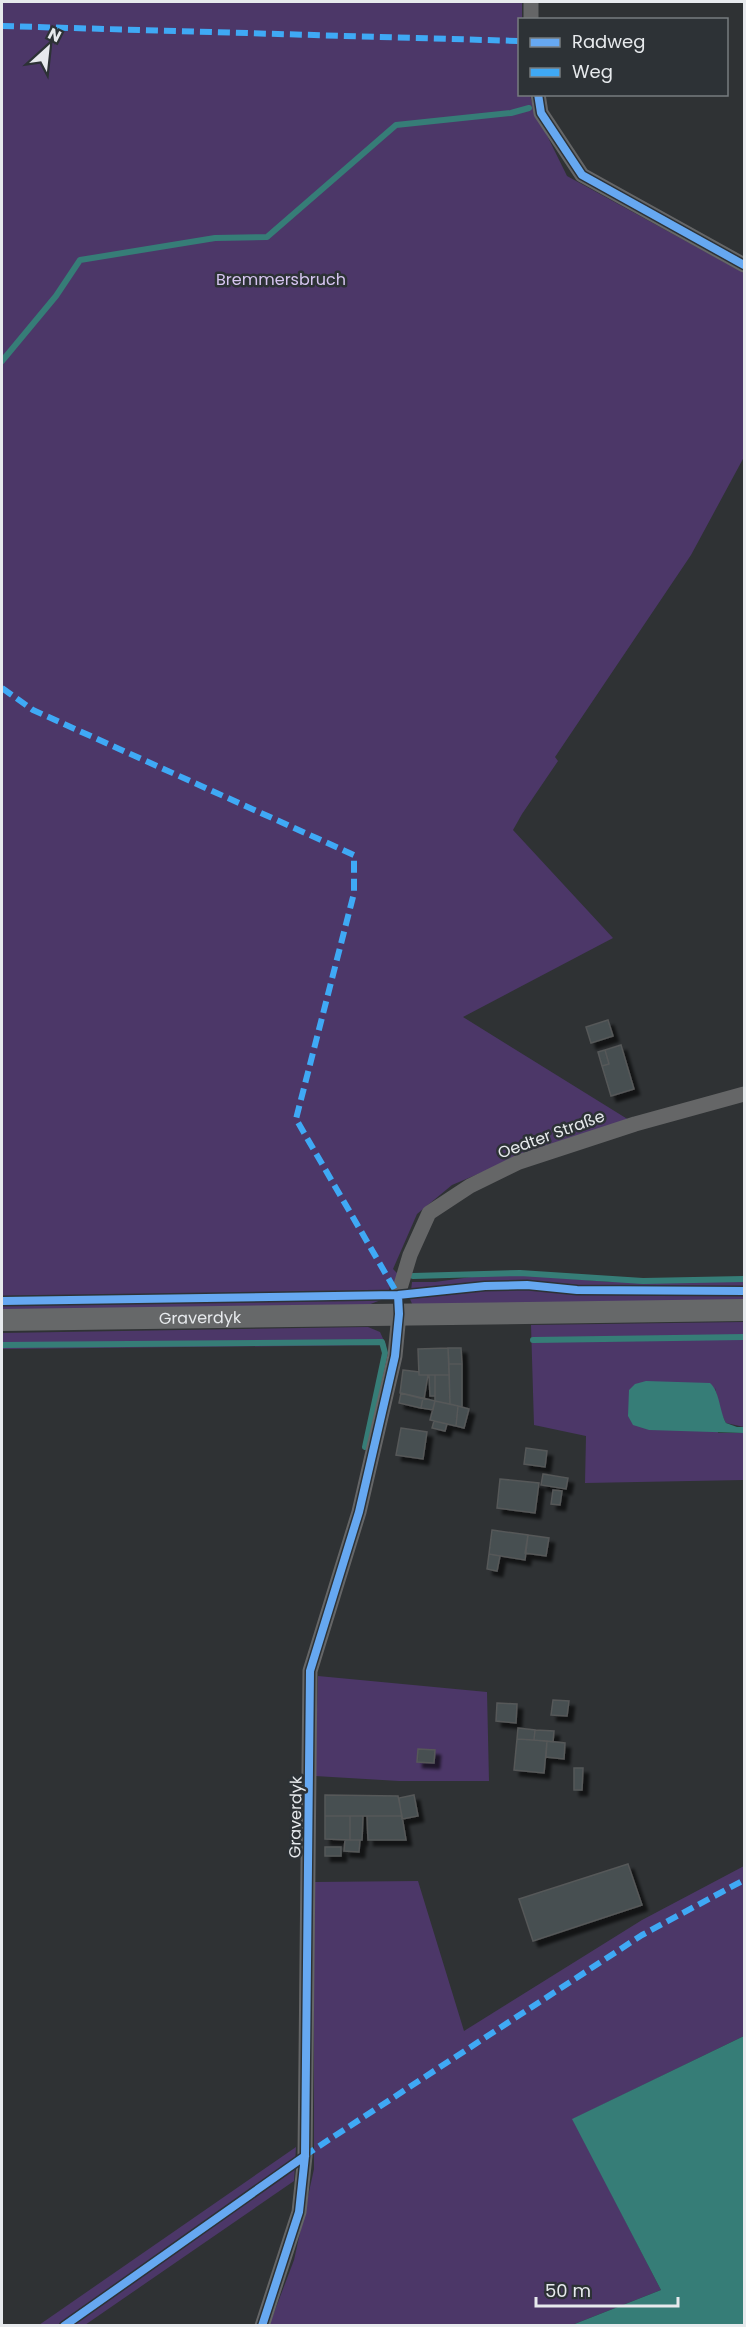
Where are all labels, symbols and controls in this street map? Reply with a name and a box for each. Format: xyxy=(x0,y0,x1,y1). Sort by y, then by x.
north arrow xyxy=(18,18,78,78)
legend xyxy=(518,18,728,96)
text: N xyxy=(44,22,65,48)
text: Radweg xyxy=(572,29,645,54)
text: Weg xyxy=(572,59,613,84)
park label: Bremmersbruch xyxy=(216,268,346,291)
street label: Oedter Straße xyxy=(495,1104,608,1164)
street label: Graverdyk xyxy=(159,1306,242,1330)
street label: Graverdyk xyxy=(283,1775,308,1858)
scale bar xyxy=(536,2270,678,2308)
text: 50 m xyxy=(545,2278,591,2303)

